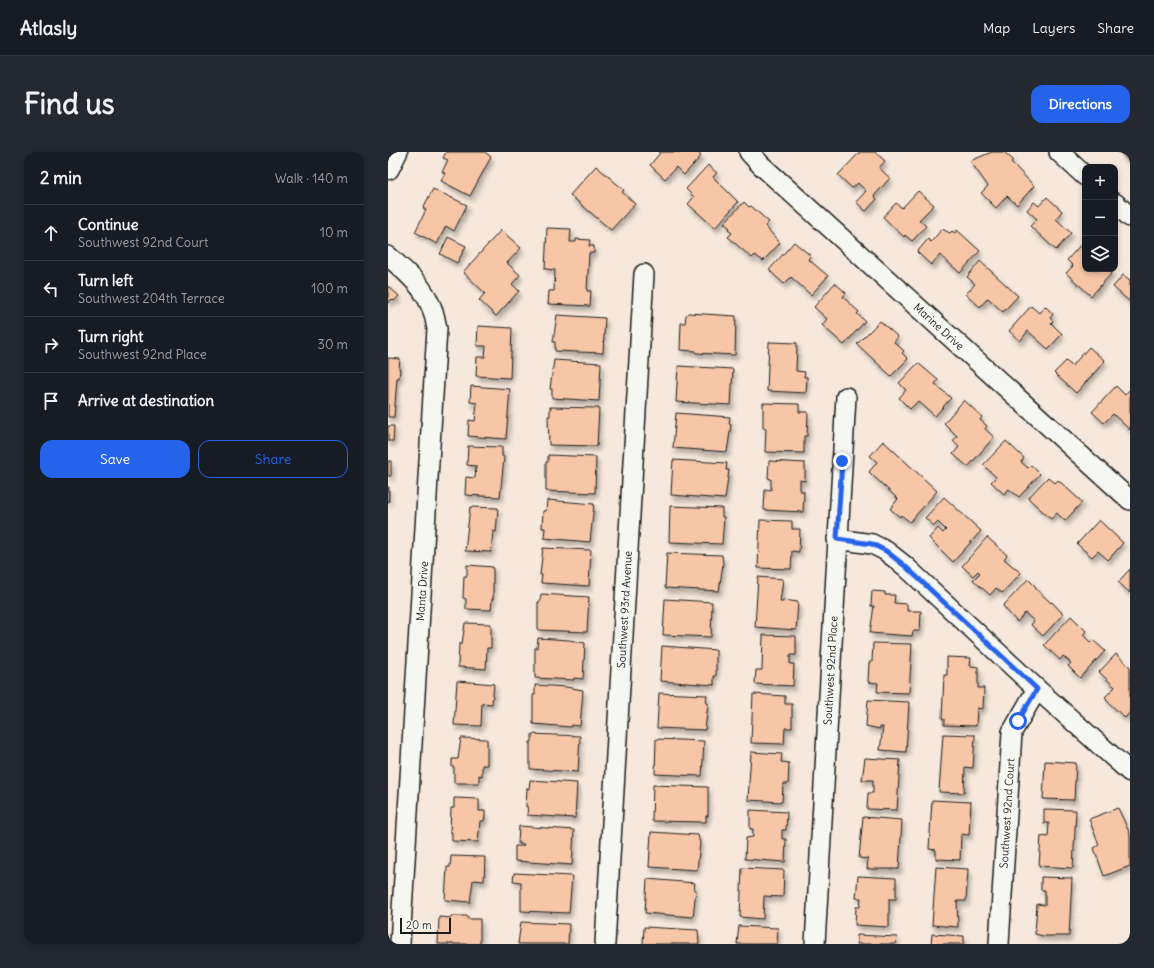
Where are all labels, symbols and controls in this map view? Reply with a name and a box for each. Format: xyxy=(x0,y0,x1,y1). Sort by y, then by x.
text: Atlasly xyxy=(20,16,77,40)
text: Map xyxy=(983,19,1010,37)
text: Layers xyxy=(1032,19,1075,37)
text: Share xyxy=(1097,19,1134,37)
button: Directions xyxy=(1031,85,1130,123)
text: Find us xyxy=(24,86,115,122)
map controls xyxy=(1082,164,1118,272)
button: + xyxy=(1082,164,1118,200)
text: 2 min xyxy=(40,167,82,189)
text: Walk · 140 m xyxy=(275,170,348,187)
button: − xyxy=(1082,200,1118,236)
text: Continue xyxy=(78,215,139,234)
icon: ahead xyxy=(40,222,62,244)
text: 10 m xyxy=(320,224,348,241)
text: Southwest 92nd Court xyxy=(78,234,208,251)
button: layers xyxy=(1082,236,1118,272)
text: Turn left xyxy=(78,271,133,290)
icon: left xyxy=(40,278,62,300)
text: 100 m xyxy=(311,280,348,297)
text: Southwest 204th Terrace xyxy=(78,290,225,307)
street label: Marine Drive xyxy=(911,300,967,353)
text: Turn right xyxy=(78,327,143,346)
icon: right xyxy=(40,334,62,356)
text: 30 m xyxy=(318,336,348,353)
text: Southwest 92nd Place xyxy=(78,346,207,363)
icon: arrive xyxy=(40,390,62,412)
text: Arrive at destination xyxy=(78,391,214,410)
button: Save xyxy=(40,440,190,478)
button: Share xyxy=(198,440,348,478)
route end xyxy=(833,452,851,470)
street label: Southwest 93rd Avenue xyxy=(614,550,635,669)
street label: Manta Drive xyxy=(413,561,431,621)
street label: Southwest 92nd Place xyxy=(820,615,841,725)
route start xyxy=(1009,712,1027,730)
street label: Southwest 92nd Court xyxy=(997,757,1017,869)
scale bar xyxy=(400,916,451,935)
text: 20 m xyxy=(406,918,432,932)

